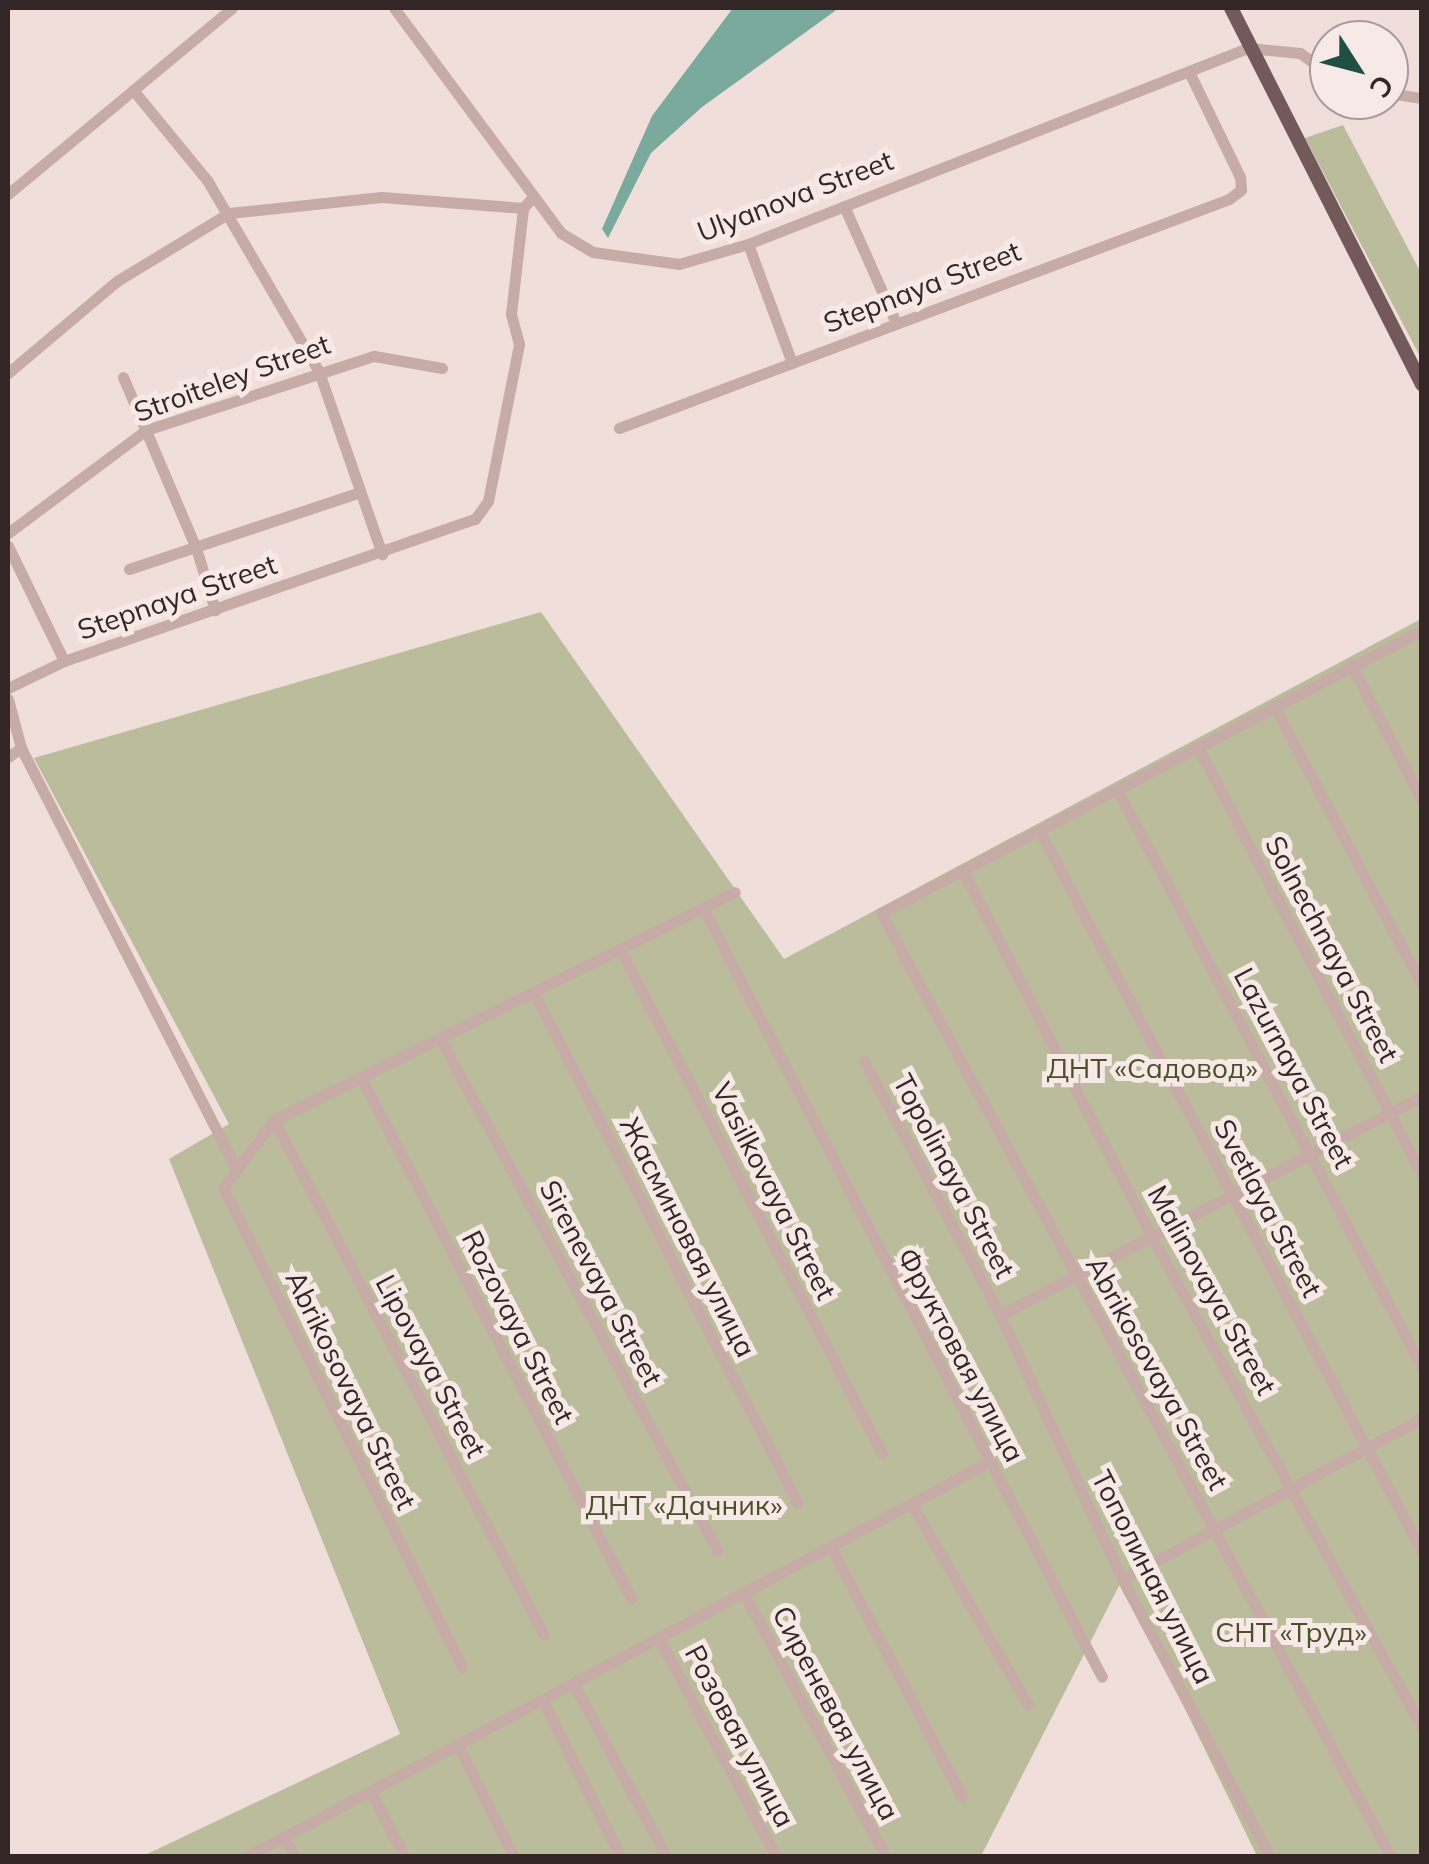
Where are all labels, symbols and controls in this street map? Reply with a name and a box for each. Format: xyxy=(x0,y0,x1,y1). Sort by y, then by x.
north arrow xyxy=(1309,20,1409,120)
text: С xyxy=(1362,69,1402,105)
street label: Ulyanova Street xyxy=(692,143,898,249)
street label: Stepnaya Street xyxy=(819,234,1025,340)
street label: Stroiteley Street xyxy=(129,327,335,429)
street label: Stepnaya Street xyxy=(73,547,281,647)
street label: Solnechnaya Street xyxy=(1258,830,1406,1068)
street label: Lazurnaya Street xyxy=(1227,962,1361,1174)
park label: ДНТ «Садовод» xyxy=(1046,1051,1258,1085)
street label: Topolinaya Street xyxy=(886,1068,1022,1284)
street label: Vasilkovaya Street xyxy=(705,1077,843,1305)
street label: Жасминовая улица xyxy=(613,1111,763,1363)
street label: Svetlaya Street xyxy=(1207,1113,1329,1303)
street label: Sirenevaya Street xyxy=(533,1174,669,1392)
street label: Malinovaya Street xyxy=(1141,1180,1283,1400)
street label: Rozovaya Street xyxy=(455,1225,581,1429)
street label: Фруктовая улица xyxy=(890,1242,1032,1468)
street label: Abrikosovaya Street xyxy=(1079,1251,1235,1495)
street label: Abrikosovaya Street xyxy=(279,1265,423,1515)
street label: Lipovaya Street xyxy=(369,1269,493,1463)
street label: Тополиная улица xyxy=(1085,1465,1221,1689)
park label: ДНТ «Дачник» xyxy=(586,1488,782,1522)
street label: Сиреневая улица xyxy=(765,1600,907,1826)
park label: СНТ «Труд» xyxy=(1215,1615,1367,1649)
street label: Розовая улица xyxy=(678,1639,802,1833)

